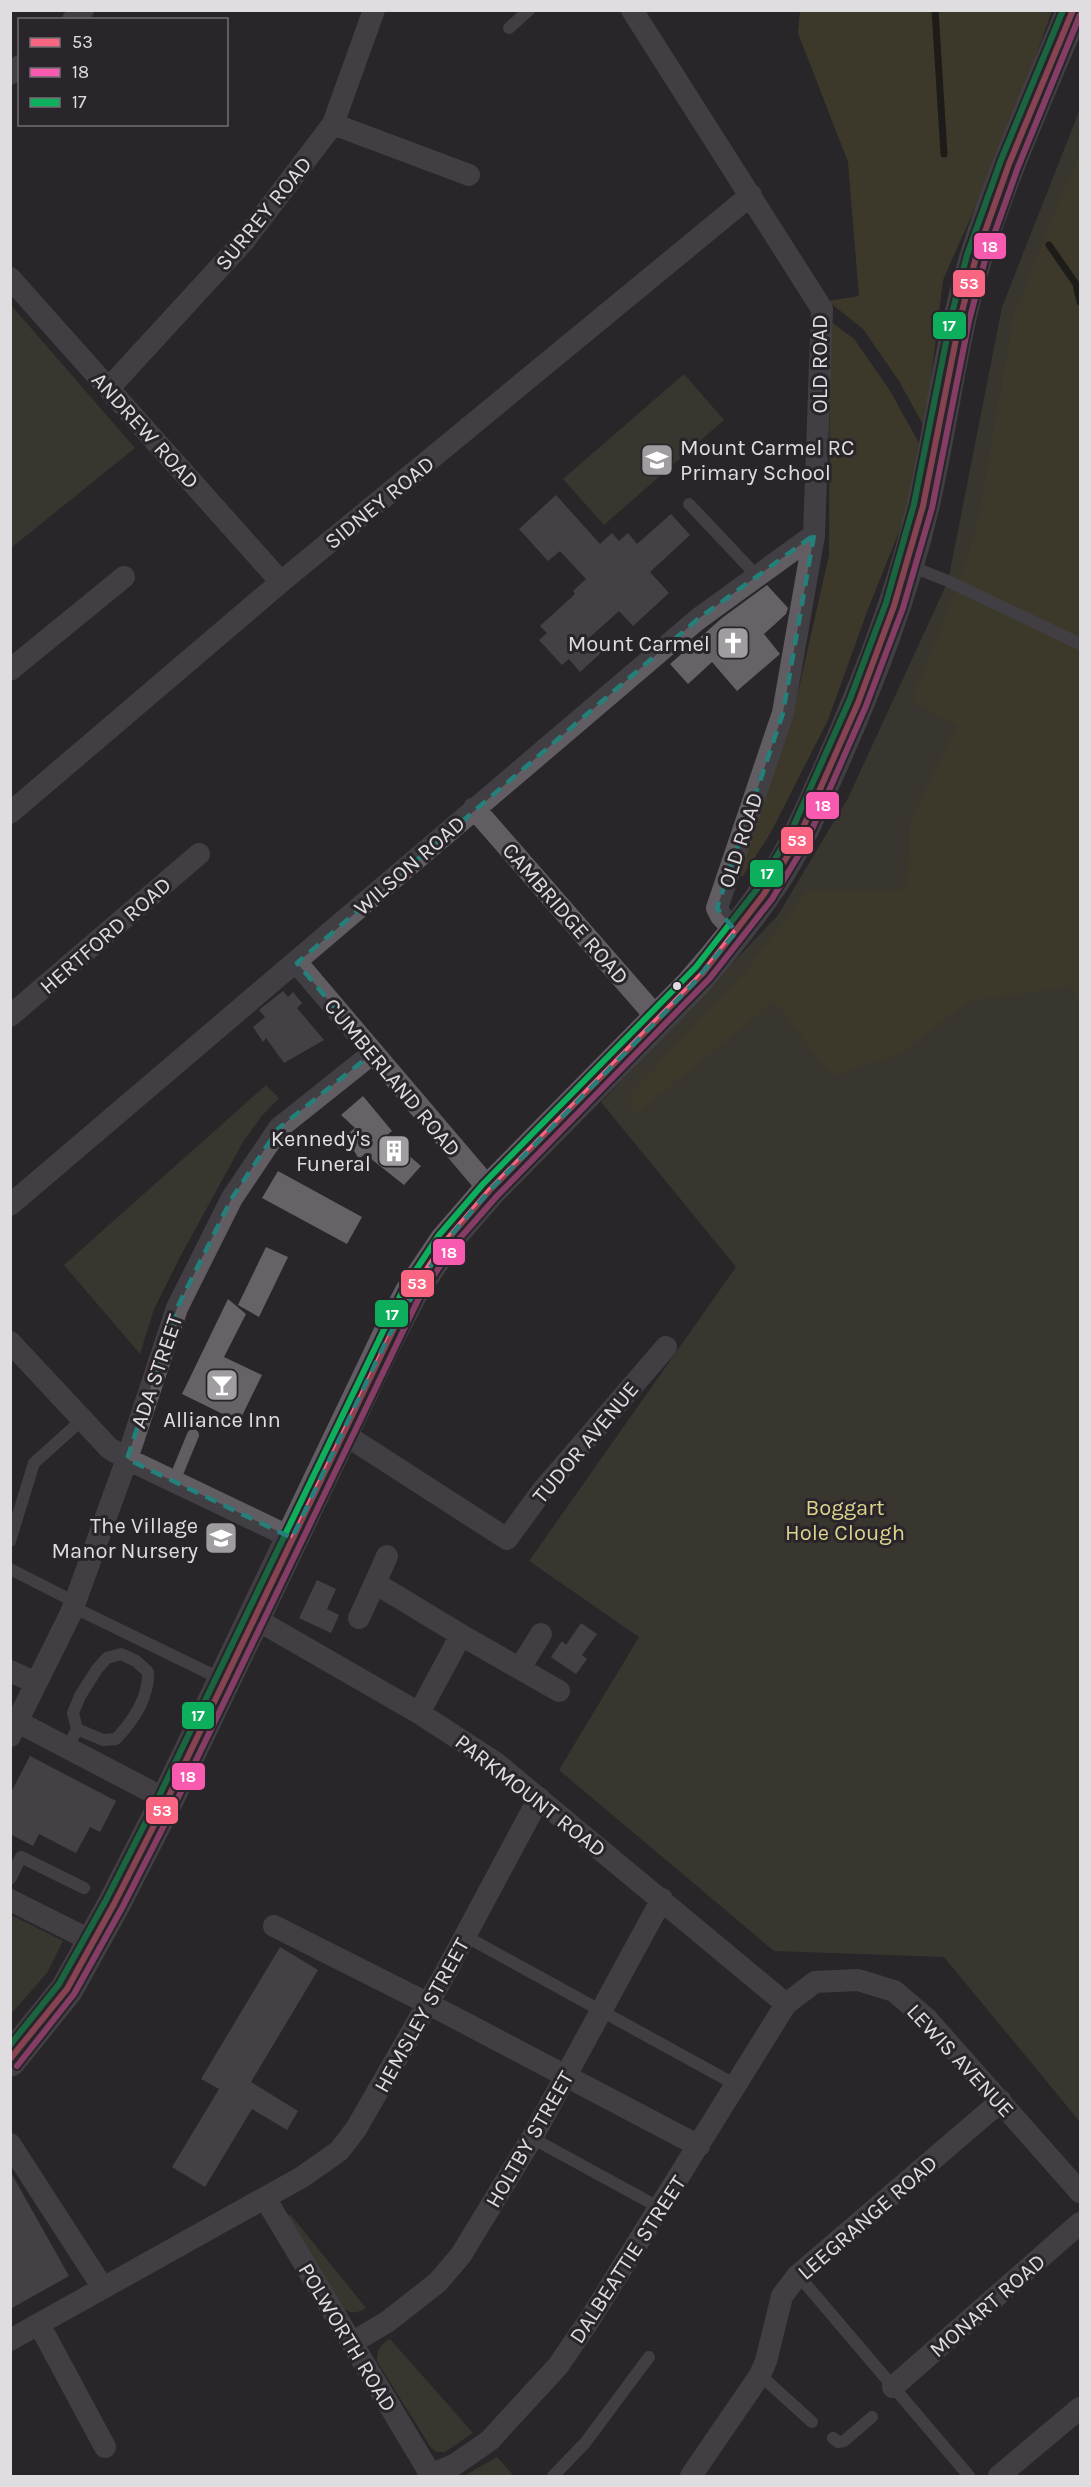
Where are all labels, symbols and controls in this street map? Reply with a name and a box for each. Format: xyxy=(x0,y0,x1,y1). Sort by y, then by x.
legend xyxy=(18,18,228,126)
text: 53 xyxy=(72,31,93,53)
text: 18 xyxy=(72,61,89,83)
text: 17 xyxy=(72,91,87,113)
street label: SURREY ROAD xyxy=(210,151,318,276)
line badge: 18 xyxy=(973,232,1007,260)
text: 18 xyxy=(982,237,998,256)
line badge: 53 xyxy=(952,269,986,298)
text: 53 xyxy=(959,274,979,293)
line badge: 17 xyxy=(932,311,967,340)
street label: OLD ROAD xyxy=(807,314,833,414)
text: 17 xyxy=(942,316,956,335)
street label: ANDREW ROAD xyxy=(86,367,204,494)
place label: Mount Carmel RC Primary School xyxy=(680,435,855,486)
school or university icon: Mount Carmel RC Primary School xyxy=(639,442,675,478)
street label: SIDNEY ROAD xyxy=(320,451,440,555)
church icon: Mount Carmel xyxy=(715,625,751,661)
place label: Mount Carmel xyxy=(568,631,710,657)
street label: OLD ROAD xyxy=(713,789,769,891)
line badge: 18 xyxy=(805,791,840,820)
text: 18 xyxy=(815,796,831,815)
street label: WILSON ROAD xyxy=(349,810,471,921)
line badge: 53 xyxy=(780,826,814,855)
text: 53 xyxy=(787,831,807,850)
street label: CAMBRIDGE ROAD xyxy=(497,838,634,990)
line badge: 17 xyxy=(749,859,784,888)
text: 17 xyxy=(760,864,774,883)
street label: HERTFORD ROAD xyxy=(35,872,177,1000)
unlabelled marker xyxy=(671,980,683,992)
street label: CUMBERLAND ROAD xyxy=(318,993,466,1162)
place label: Kennedy's Funeral xyxy=(271,1126,371,1177)
building icon: Kennedy's Funeral xyxy=(376,1133,412,1169)
line badge: 18 xyxy=(432,1238,466,1266)
text: 18 xyxy=(441,1243,457,1262)
line badge: 53 xyxy=(400,1269,435,1298)
text: 53 xyxy=(407,1274,427,1293)
line badge: 17 xyxy=(374,1299,409,1328)
text: 17 xyxy=(385,1305,399,1324)
street label: ADA STREET xyxy=(125,1311,189,1432)
bar icon: Alliance Inn xyxy=(204,1367,240,1403)
street label: TUDOR AVENUE xyxy=(527,1376,644,1509)
place label: Alliance Inn xyxy=(163,1407,281,1433)
park label: Boggart Hole Clough xyxy=(785,1495,905,1546)
place label: The Village Manor Nursery xyxy=(51,1513,198,1564)
school or university icon: The Village Manor Nursery xyxy=(203,1520,239,1556)
line badge: 17 xyxy=(181,1701,215,1730)
text: 17 xyxy=(191,1706,205,1725)
street label: PARKMOUNT ROAD xyxy=(450,1729,611,1863)
line badge: 18 xyxy=(171,1762,206,1791)
text: 18 xyxy=(180,1767,196,1786)
line badge: 53 xyxy=(145,1796,179,1825)
text: 53 xyxy=(152,1801,172,1820)
street label: HEMSLEY STREET xyxy=(369,1934,475,2097)
street label: LEWIS AVENUE xyxy=(901,1999,1019,2123)
street label: HOLTBY STREET xyxy=(480,2066,580,2213)
street label: LEEGRANGE ROAD xyxy=(792,2150,943,2286)
street label: DALBEATTIE STREET xyxy=(564,2171,692,2348)
street label: MONART ROAD xyxy=(924,2248,1051,2363)
street label: POLWORTH ROAD xyxy=(293,2258,402,2417)

